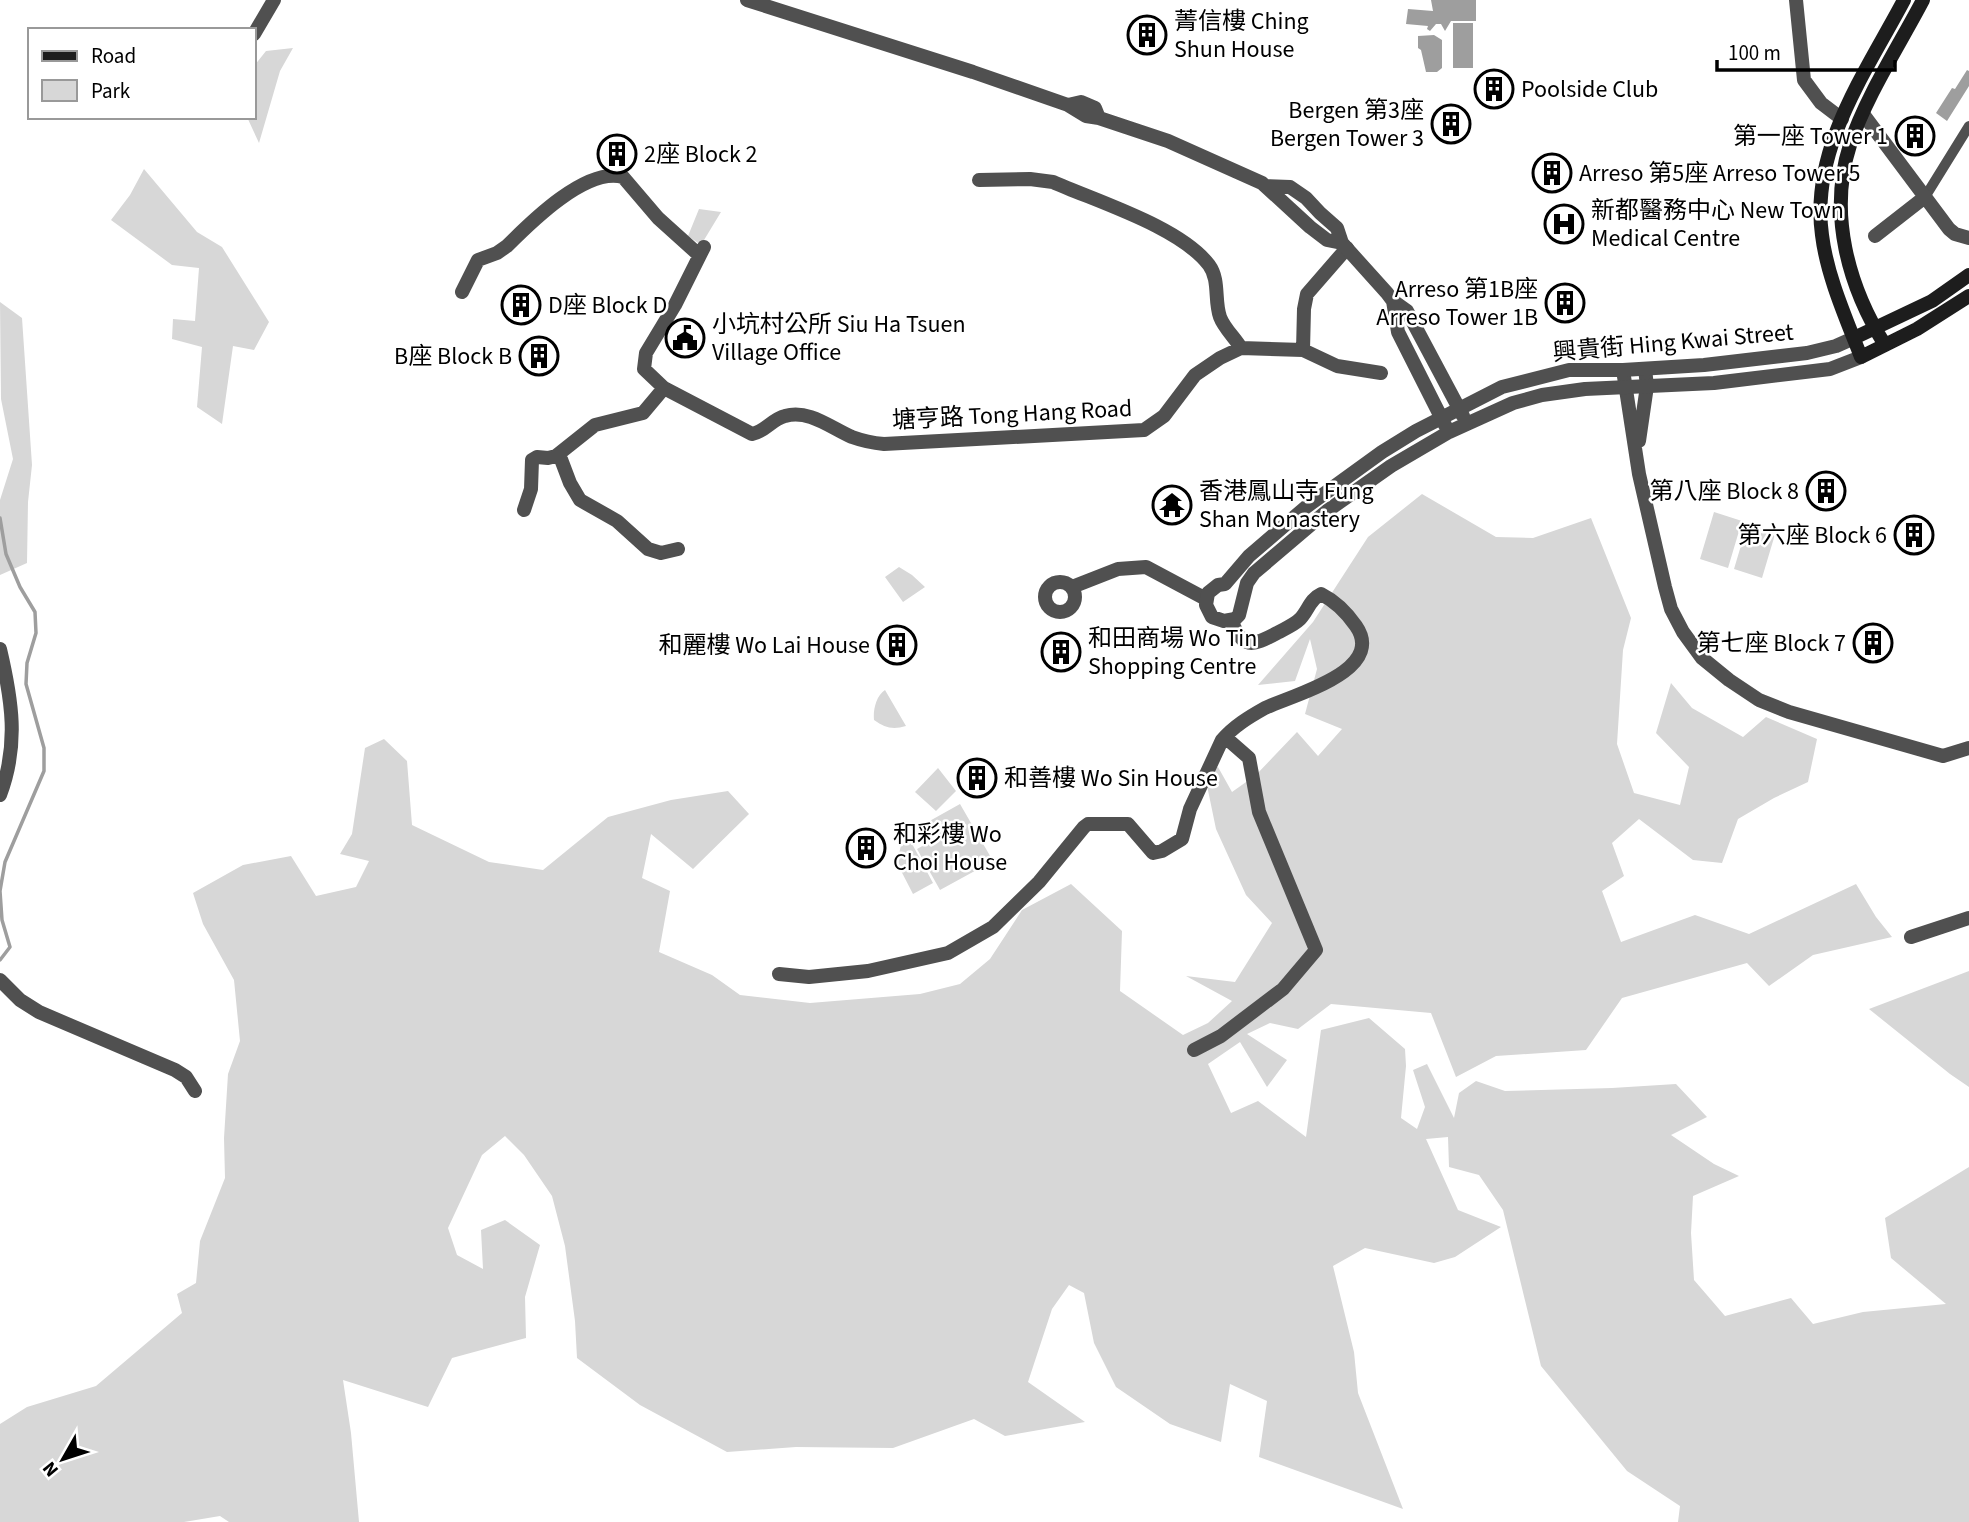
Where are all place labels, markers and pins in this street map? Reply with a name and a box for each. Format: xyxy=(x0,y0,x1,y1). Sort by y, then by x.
place label: 菁信樓 Ching Shun House xyxy=(1174,4,1309,67)
building icon: 菁信樓 Ching Shun House xyxy=(1126,14,1168,56)
building icon: Poolside Club xyxy=(1473,68,1515,110)
place label: Poolside Club xyxy=(1521,72,1658,107)
place label: Bergen 第3座 Bergen Tower 3 xyxy=(1270,93,1424,156)
building icon: Bergen 第3座 Bergen Tower 3 xyxy=(1430,103,1472,145)
building icon: 第一座 Tower 1 xyxy=(1894,115,1936,157)
place label: 第一座 Tower 1 xyxy=(1733,119,1888,154)
building icon: 2座 Block 2 xyxy=(596,133,638,175)
place label: 2座 Block 2 xyxy=(644,137,758,172)
building icon: Arreso 第5座 Arreso Tower 5 xyxy=(1531,152,1573,194)
place label: Arreso 第5座 Arreso Tower 5 xyxy=(1579,156,1860,191)
place label: 新都醫務中心 New Town Medical Centre xyxy=(1591,193,1844,256)
hospital icon: 新都醫務中心 New Town Medical Centre xyxy=(1543,203,1585,245)
place label: Arreso 第1B座 Arreso Tower 1B xyxy=(1376,272,1538,335)
building icon: Arreso 第1B座 Arreso Tower 1B xyxy=(1544,282,1586,324)
building icon: D座 Block D xyxy=(500,284,542,326)
place label: D座 Block D xyxy=(548,288,667,323)
place label: 小坑村公所 Siu Ha Tsuen Village Office xyxy=(712,307,966,370)
public building icon: 小坑村公所 Siu Ha Tsuen Village Office xyxy=(664,317,706,359)
building icon: B座 Block B xyxy=(518,335,560,377)
place label: B座 Block B xyxy=(394,339,512,374)
building icon: 第八座 Block 8 xyxy=(1805,470,1847,512)
place label: 香港鳳山寺 Fung Shan Monastery xyxy=(1199,474,1374,537)
place label: 第八座 Block 8 xyxy=(1649,474,1799,509)
temple icon: 香港鳳山寺 Fung Shan Monastery xyxy=(1151,484,1193,526)
building icon: 第六座 Block 6 xyxy=(1893,514,1935,556)
place label: 第六座 Block 6 xyxy=(1737,518,1887,553)
place label: 和田商場 Wo Tin Shopping Centre xyxy=(1088,621,1257,684)
building icon: 第七座 Block 7 xyxy=(1852,622,1894,664)
building icon: 和麗樓 Wo Lai House xyxy=(876,624,918,666)
place label: 第七座 Block 7 xyxy=(1696,626,1846,661)
place label: 和麗樓 Wo Lai House xyxy=(658,628,870,663)
building icon: 和田商場 Wo Tin Shopping Centre xyxy=(1040,631,1082,673)
building icon: 和善樓 Wo Sin House xyxy=(956,757,998,799)
place label: 和善樓 Wo Sin House xyxy=(1004,761,1218,796)
place label: 和彩樓 Wo Choi House xyxy=(893,817,1007,880)
building icon: 和彩樓 Wo Choi House xyxy=(845,827,887,869)

